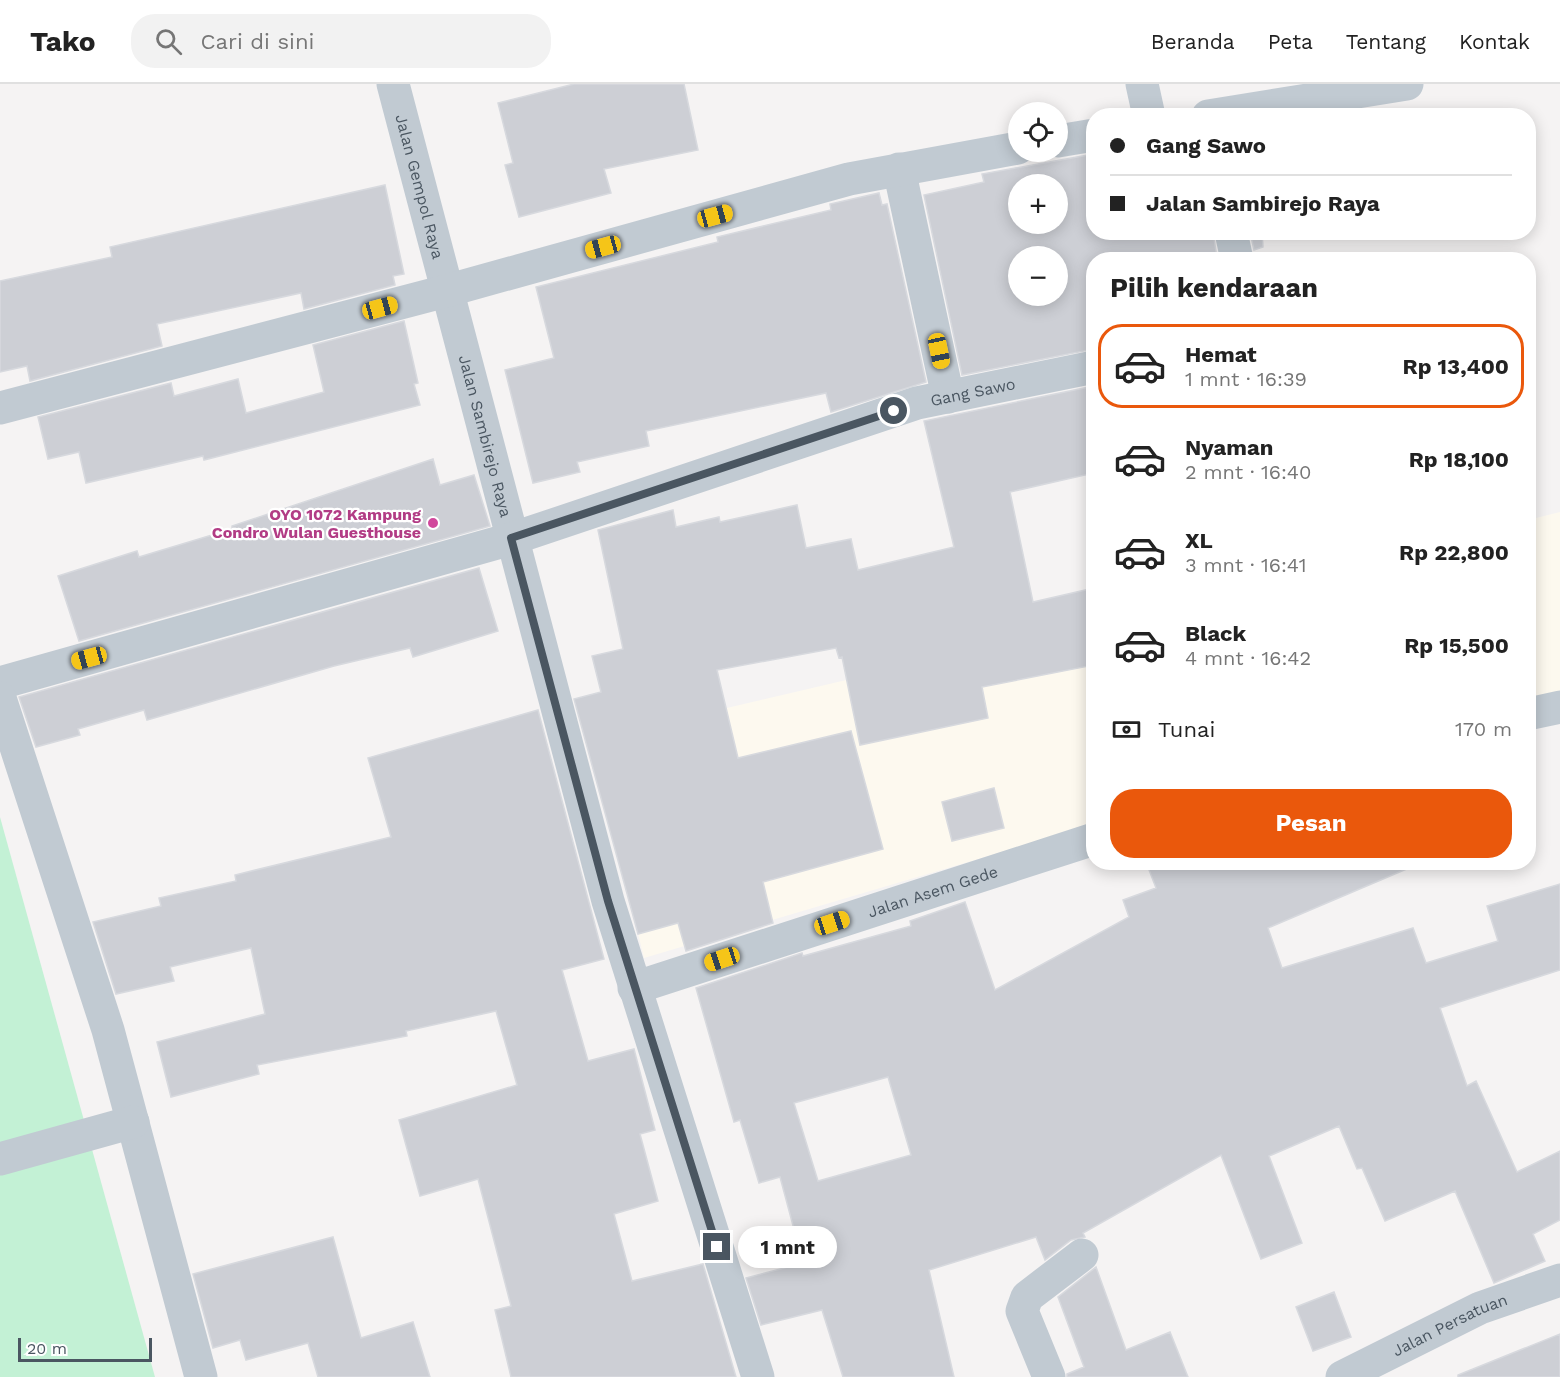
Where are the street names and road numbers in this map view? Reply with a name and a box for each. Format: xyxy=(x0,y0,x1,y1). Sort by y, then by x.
street label: Jalan Gempol Raya xyxy=(392,112,448,261)
street label: Jalan Sambirejo Raya xyxy=(455,353,516,519)
street label: Gang Sawo xyxy=(929,374,1017,410)
street label: Jalan Asem Gede xyxy=(865,861,1000,921)
street label: Jalan Persatuan xyxy=(1389,1290,1510,1360)

